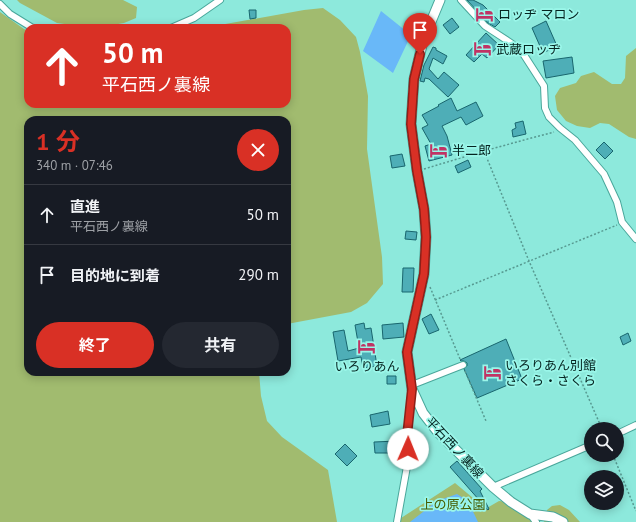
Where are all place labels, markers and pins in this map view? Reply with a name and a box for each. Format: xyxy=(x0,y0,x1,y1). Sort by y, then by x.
hotel icon: ロッヂ マロン xyxy=(475,4,495,24)
place label: ロッヂ マロン xyxy=(498,6,579,23)
pin xyxy=(403,13,437,54)
hotel icon: 武蔵ロッヂ xyxy=(473,39,493,59)
place label: 武蔵ロッヂ xyxy=(496,41,561,58)
hotel icon: 半二郎 xyxy=(429,140,449,160)
place label: 半二郎 xyxy=(452,142,491,159)
hotel icon: いろりあん xyxy=(357,337,377,357)
place label: いろりあん別館 さくら・さくら xyxy=(505,357,596,389)
place label: いろりあん xyxy=(334,358,400,375)
hotel icon: いろりあん別館 さくら・さくら xyxy=(482,362,502,382)

